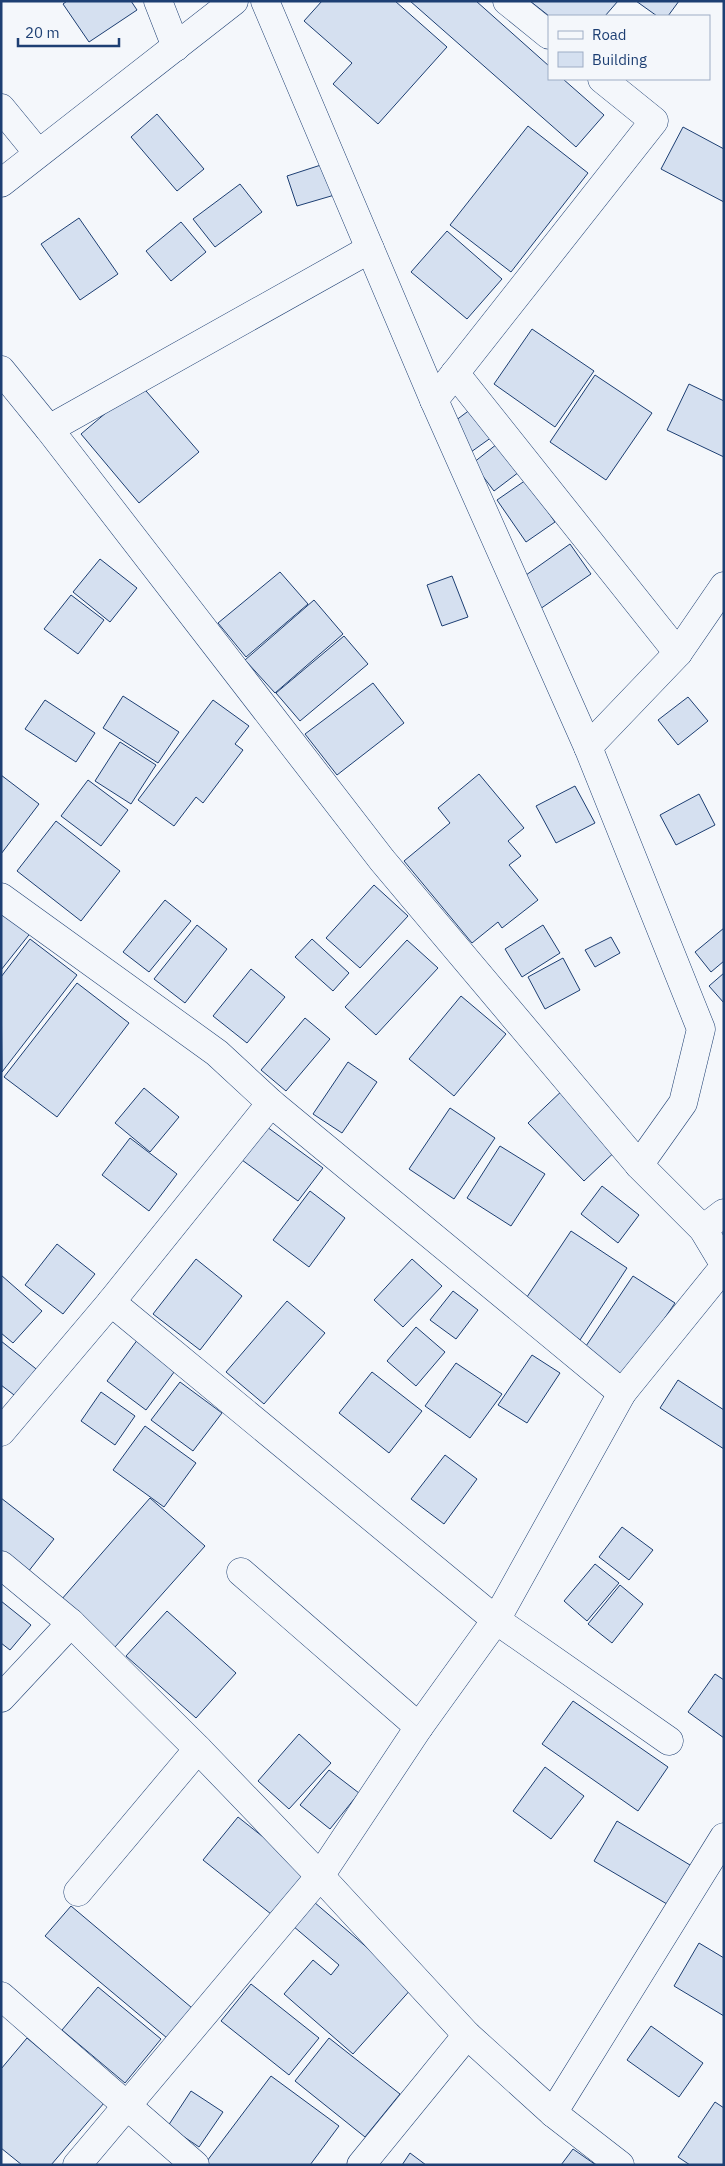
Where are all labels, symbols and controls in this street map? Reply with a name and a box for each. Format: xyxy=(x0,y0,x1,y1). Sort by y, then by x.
scale bar xyxy=(18,15,119,47)
legend xyxy=(548,15,710,80)
text: 20 m xyxy=(25,23,60,42)
text: Road xyxy=(592,25,627,44)
text: Building xyxy=(592,50,647,69)

